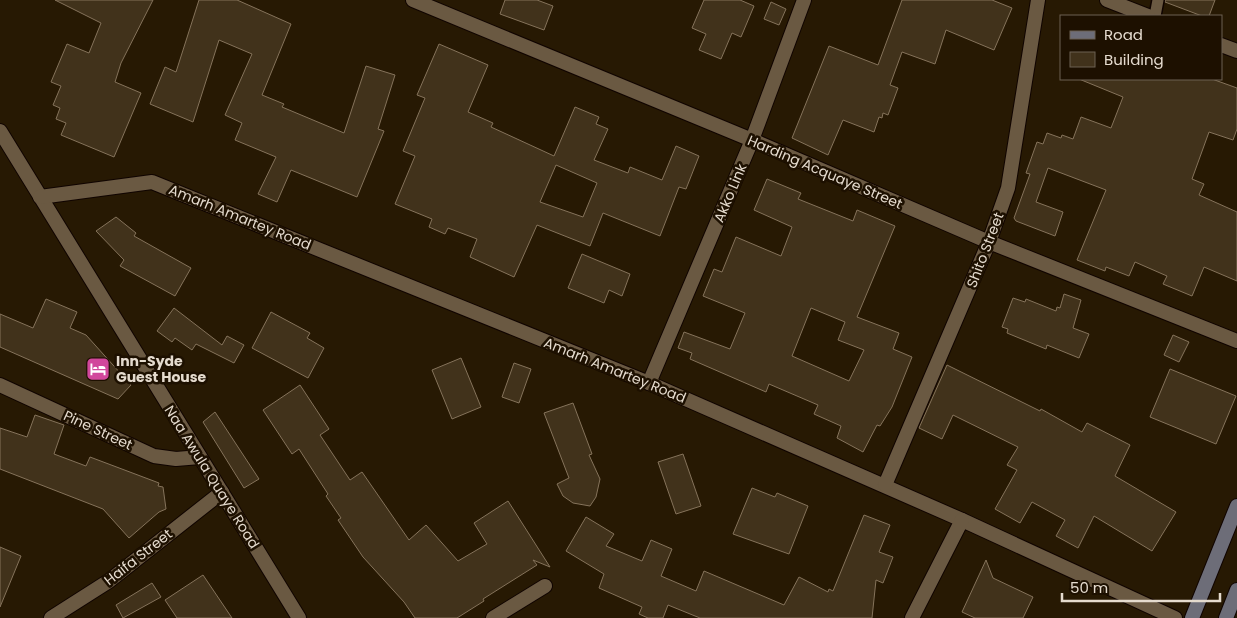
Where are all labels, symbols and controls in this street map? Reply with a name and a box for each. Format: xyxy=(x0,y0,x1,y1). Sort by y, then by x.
legend xyxy=(1060,15,1222,80)
text: Road xyxy=(1104,24,1143,45)
text: Building xyxy=(1104,49,1164,70)
street label: Harding Acquaye Street xyxy=(744,130,906,214)
street label: Akko Link xyxy=(709,160,752,226)
street label: Amarh Amartey Road xyxy=(166,179,314,255)
street label: Shito Street xyxy=(961,209,1009,291)
street label: Amarh Amartey Road xyxy=(541,332,689,408)
place label: Inn-Syde Guest House xyxy=(116,351,207,387)
hotel icon: Inn-Syde Guest House xyxy=(85,356,111,382)
street label: Naa Awula Quaye Road xyxy=(160,402,264,552)
street label: Pine Street xyxy=(60,405,136,455)
street label: Haifa Street xyxy=(100,524,176,590)
scale bar xyxy=(1062,570,1220,602)
text: 50 m xyxy=(1070,577,1108,598)

